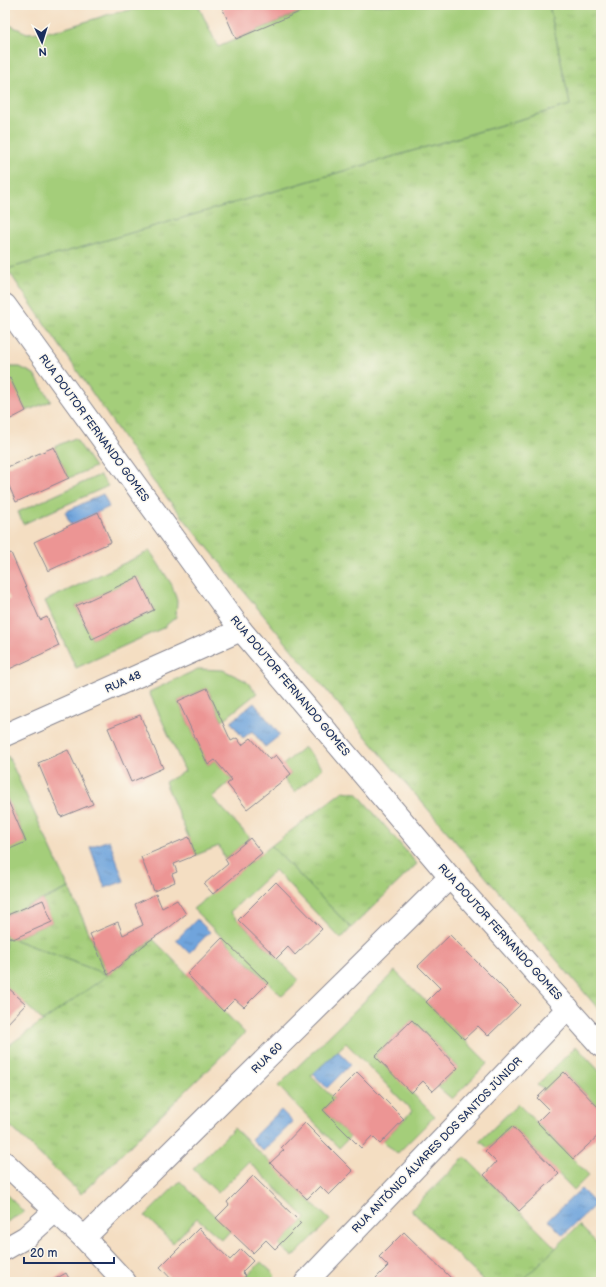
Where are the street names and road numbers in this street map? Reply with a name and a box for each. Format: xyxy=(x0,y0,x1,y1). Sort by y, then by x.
street label: RUA DOUTOR FERNANDO GOMES xyxy=(36,352,152,504)
street label: RUA DOUTOR FERNANDO GOMES xyxy=(228,613,353,759)
street label: RUA 48 xyxy=(103,668,143,696)
street label: RUA DOUTOR FERNANDO GOMES xyxy=(435,861,565,1003)
street label: RUA 60 xyxy=(249,1039,286,1076)
street label: RUA ANTÓNIO ÁLVARES DOS SANTOS JÚNIOR xyxy=(348,1054,525,1236)

